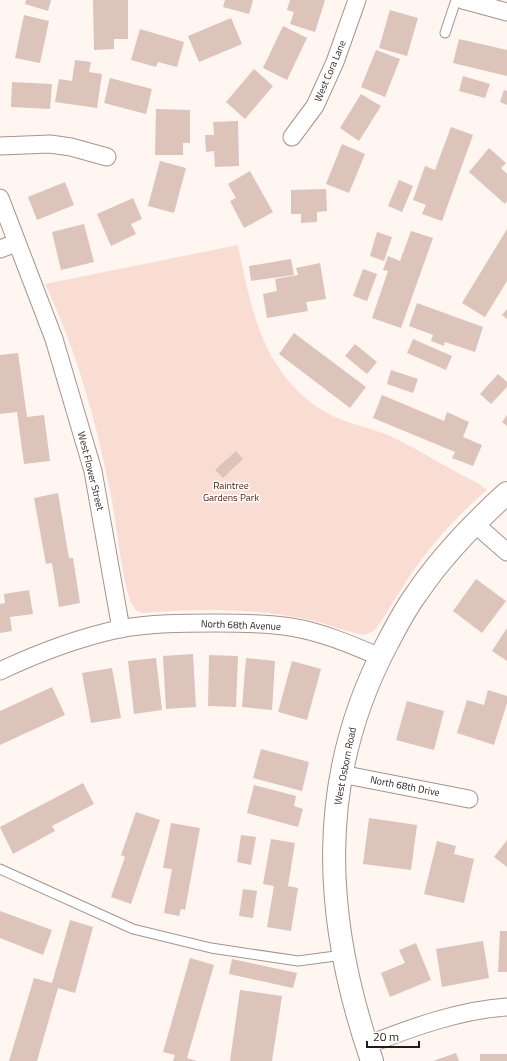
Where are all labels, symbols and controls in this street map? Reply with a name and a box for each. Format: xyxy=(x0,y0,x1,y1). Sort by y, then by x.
street label: West Cora Lane xyxy=(310,38,350,104)
street label: West Flower Street xyxy=(74,430,108,513)
park label: Raintree Gardens Park xyxy=(203,478,259,505)
street label: North 68th Avenue xyxy=(201,616,281,634)
street label: West Osborn Road xyxy=(330,726,360,806)
street label: North 68th Drive xyxy=(369,772,441,800)
scale bar xyxy=(367,1023,419,1049)
text: 20 m xyxy=(373,1027,399,1046)

